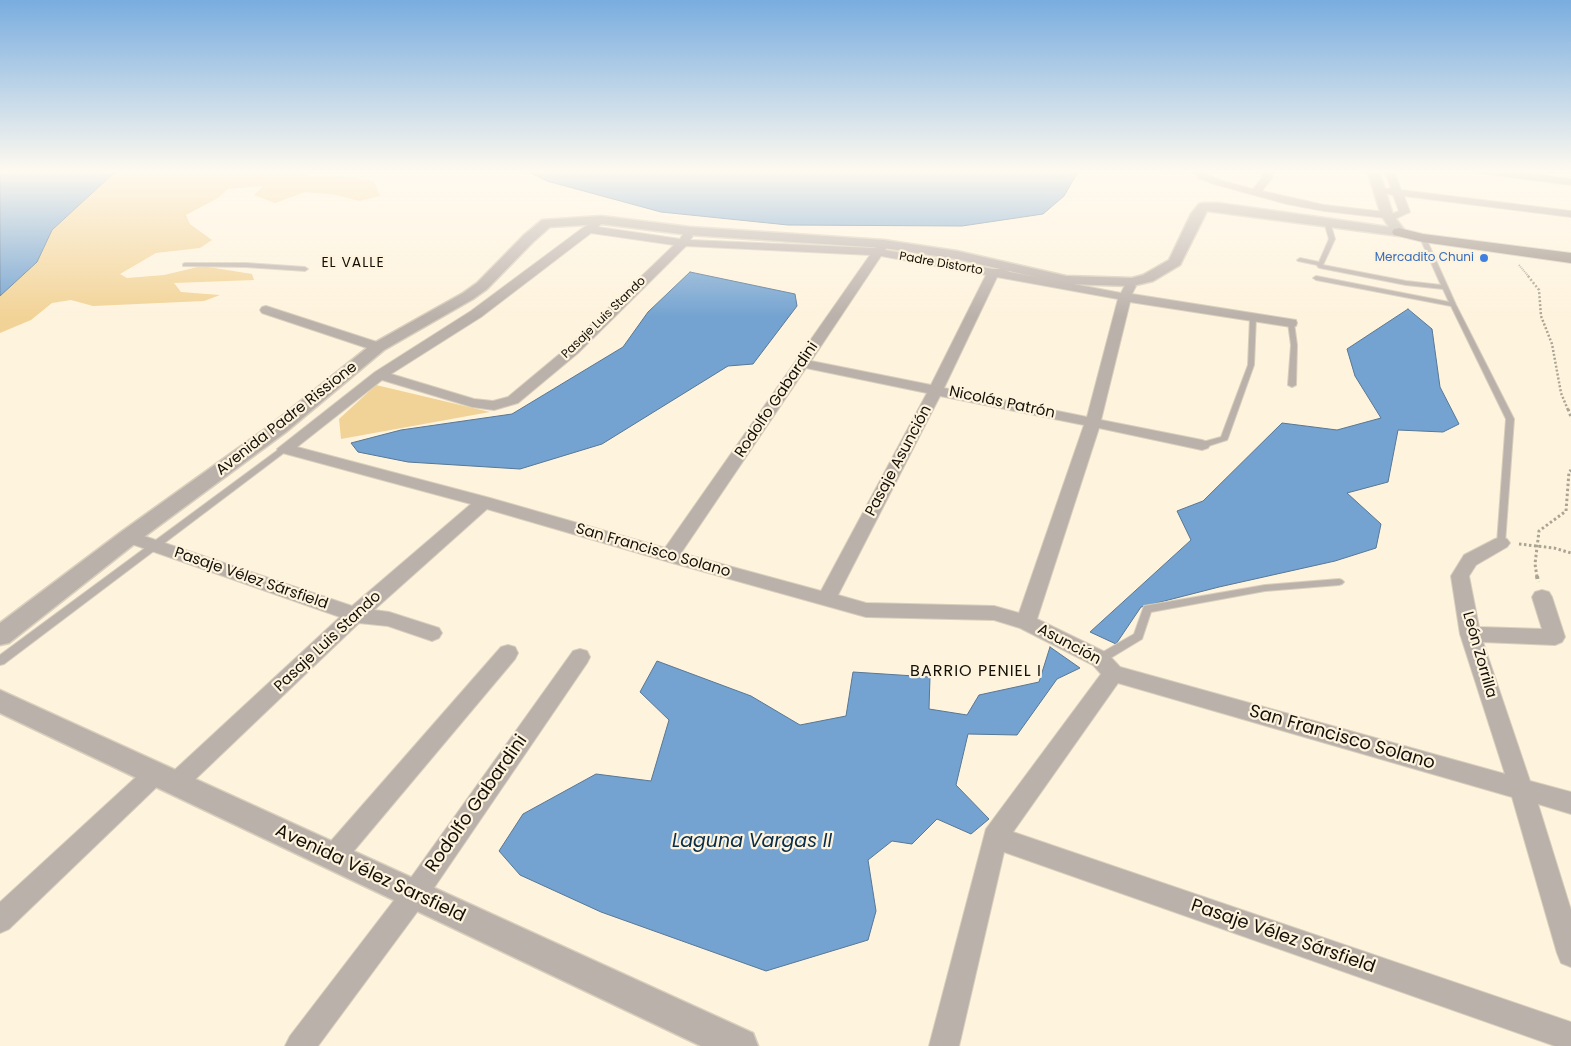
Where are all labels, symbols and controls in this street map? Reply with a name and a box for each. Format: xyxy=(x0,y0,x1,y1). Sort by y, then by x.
street label: Padre Distorto xyxy=(898,250,984,278)
place label: Mercadito Chuni xyxy=(1375,251,1474,265)
marker: Mercadito Chuni xyxy=(1478,252,1490,264)
district label: EL VALLE xyxy=(320,255,386,271)
street label: Pasaje Luis Stando xyxy=(559,274,649,362)
street label: Rodolfo Gabardini xyxy=(732,339,822,461)
street label: Avenida Padre Rissione xyxy=(213,358,361,480)
street label: Nicolás Patrón xyxy=(947,383,1057,423)
street label: Pasaje Asunción xyxy=(862,402,936,520)
street label: San Francisco Solano xyxy=(574,520,732,582)
street label: Pasaje Vélez Sársfield xyxy=(172,544,330,614)
street label: Pasaje Luis Stando xyxy=(271,588,385,696)
street label: León Zorrilla xyxy=(1458,610,1500,700)
street label: Asunción xyxy=(1034,621,1104,669)
district label: BARRIO PENIEL I xyxy=(908,662,1044,682)
street label: San Francisco Solano xyxy=(1247,701,1437,775)
street label: Rodolfo Gabardini xyxy=(422,731,532,877)
street label: Avenida Vélez Sarsfield xyxy=(271,820,469,928)
water label: Laguna Vargas II xyxy=(672,831,832,853)
street label: Pasaje Vélez Sársfield xyxy=(1188,895,1378,979)

